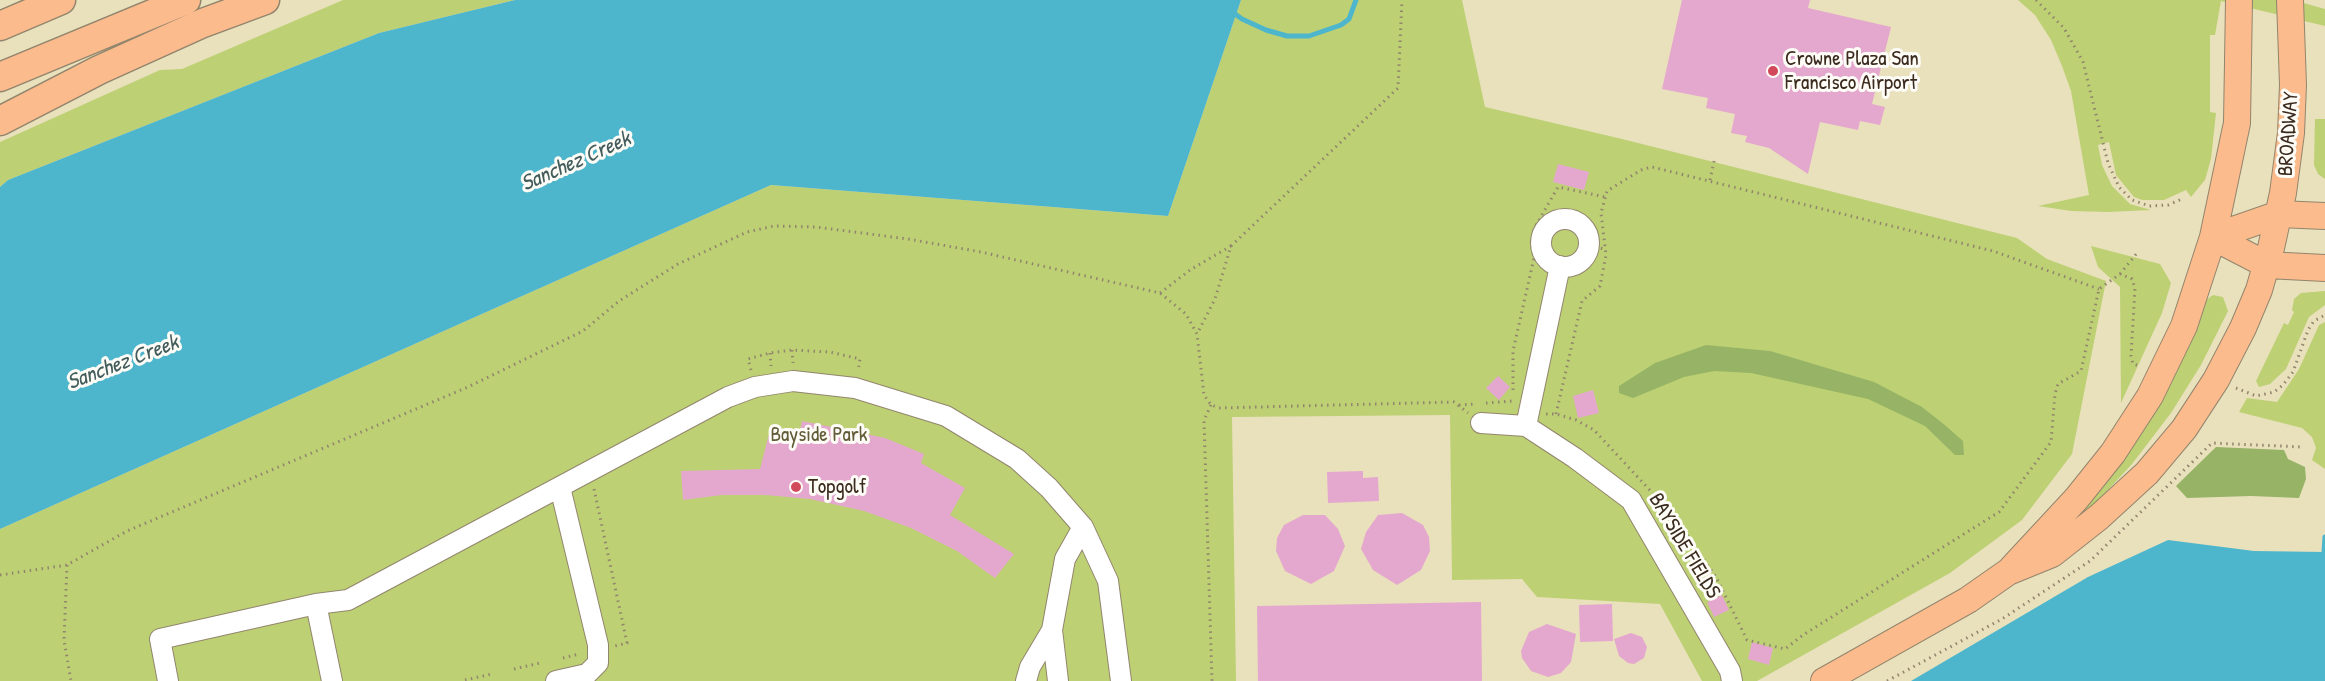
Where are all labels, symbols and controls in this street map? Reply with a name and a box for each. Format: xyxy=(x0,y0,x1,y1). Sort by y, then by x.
place label: Crowne Plaza San Francisco Airport xyxy=(1785,46,1919,96)
marker: Crowne Plaza San Francisco Airport xyxy=(1766,64,1780,78)
street label: BROADWAY xyxy=(2273,91,2305,177)
water label: Sanchez Creek xyxy=(517,126,635,198)
water label: Sanchez Creek xyxy=(64,330,182,396)
park label: Bayside Park xyxy=(770,422,868,448)
place label: Topgolf xyxy=(808,474,866,500)
marker: Topgolf xyxy=(789,480,803,494)
street label: BAYSIDE FIELDS xyxy=(1643,489,1725,603)

